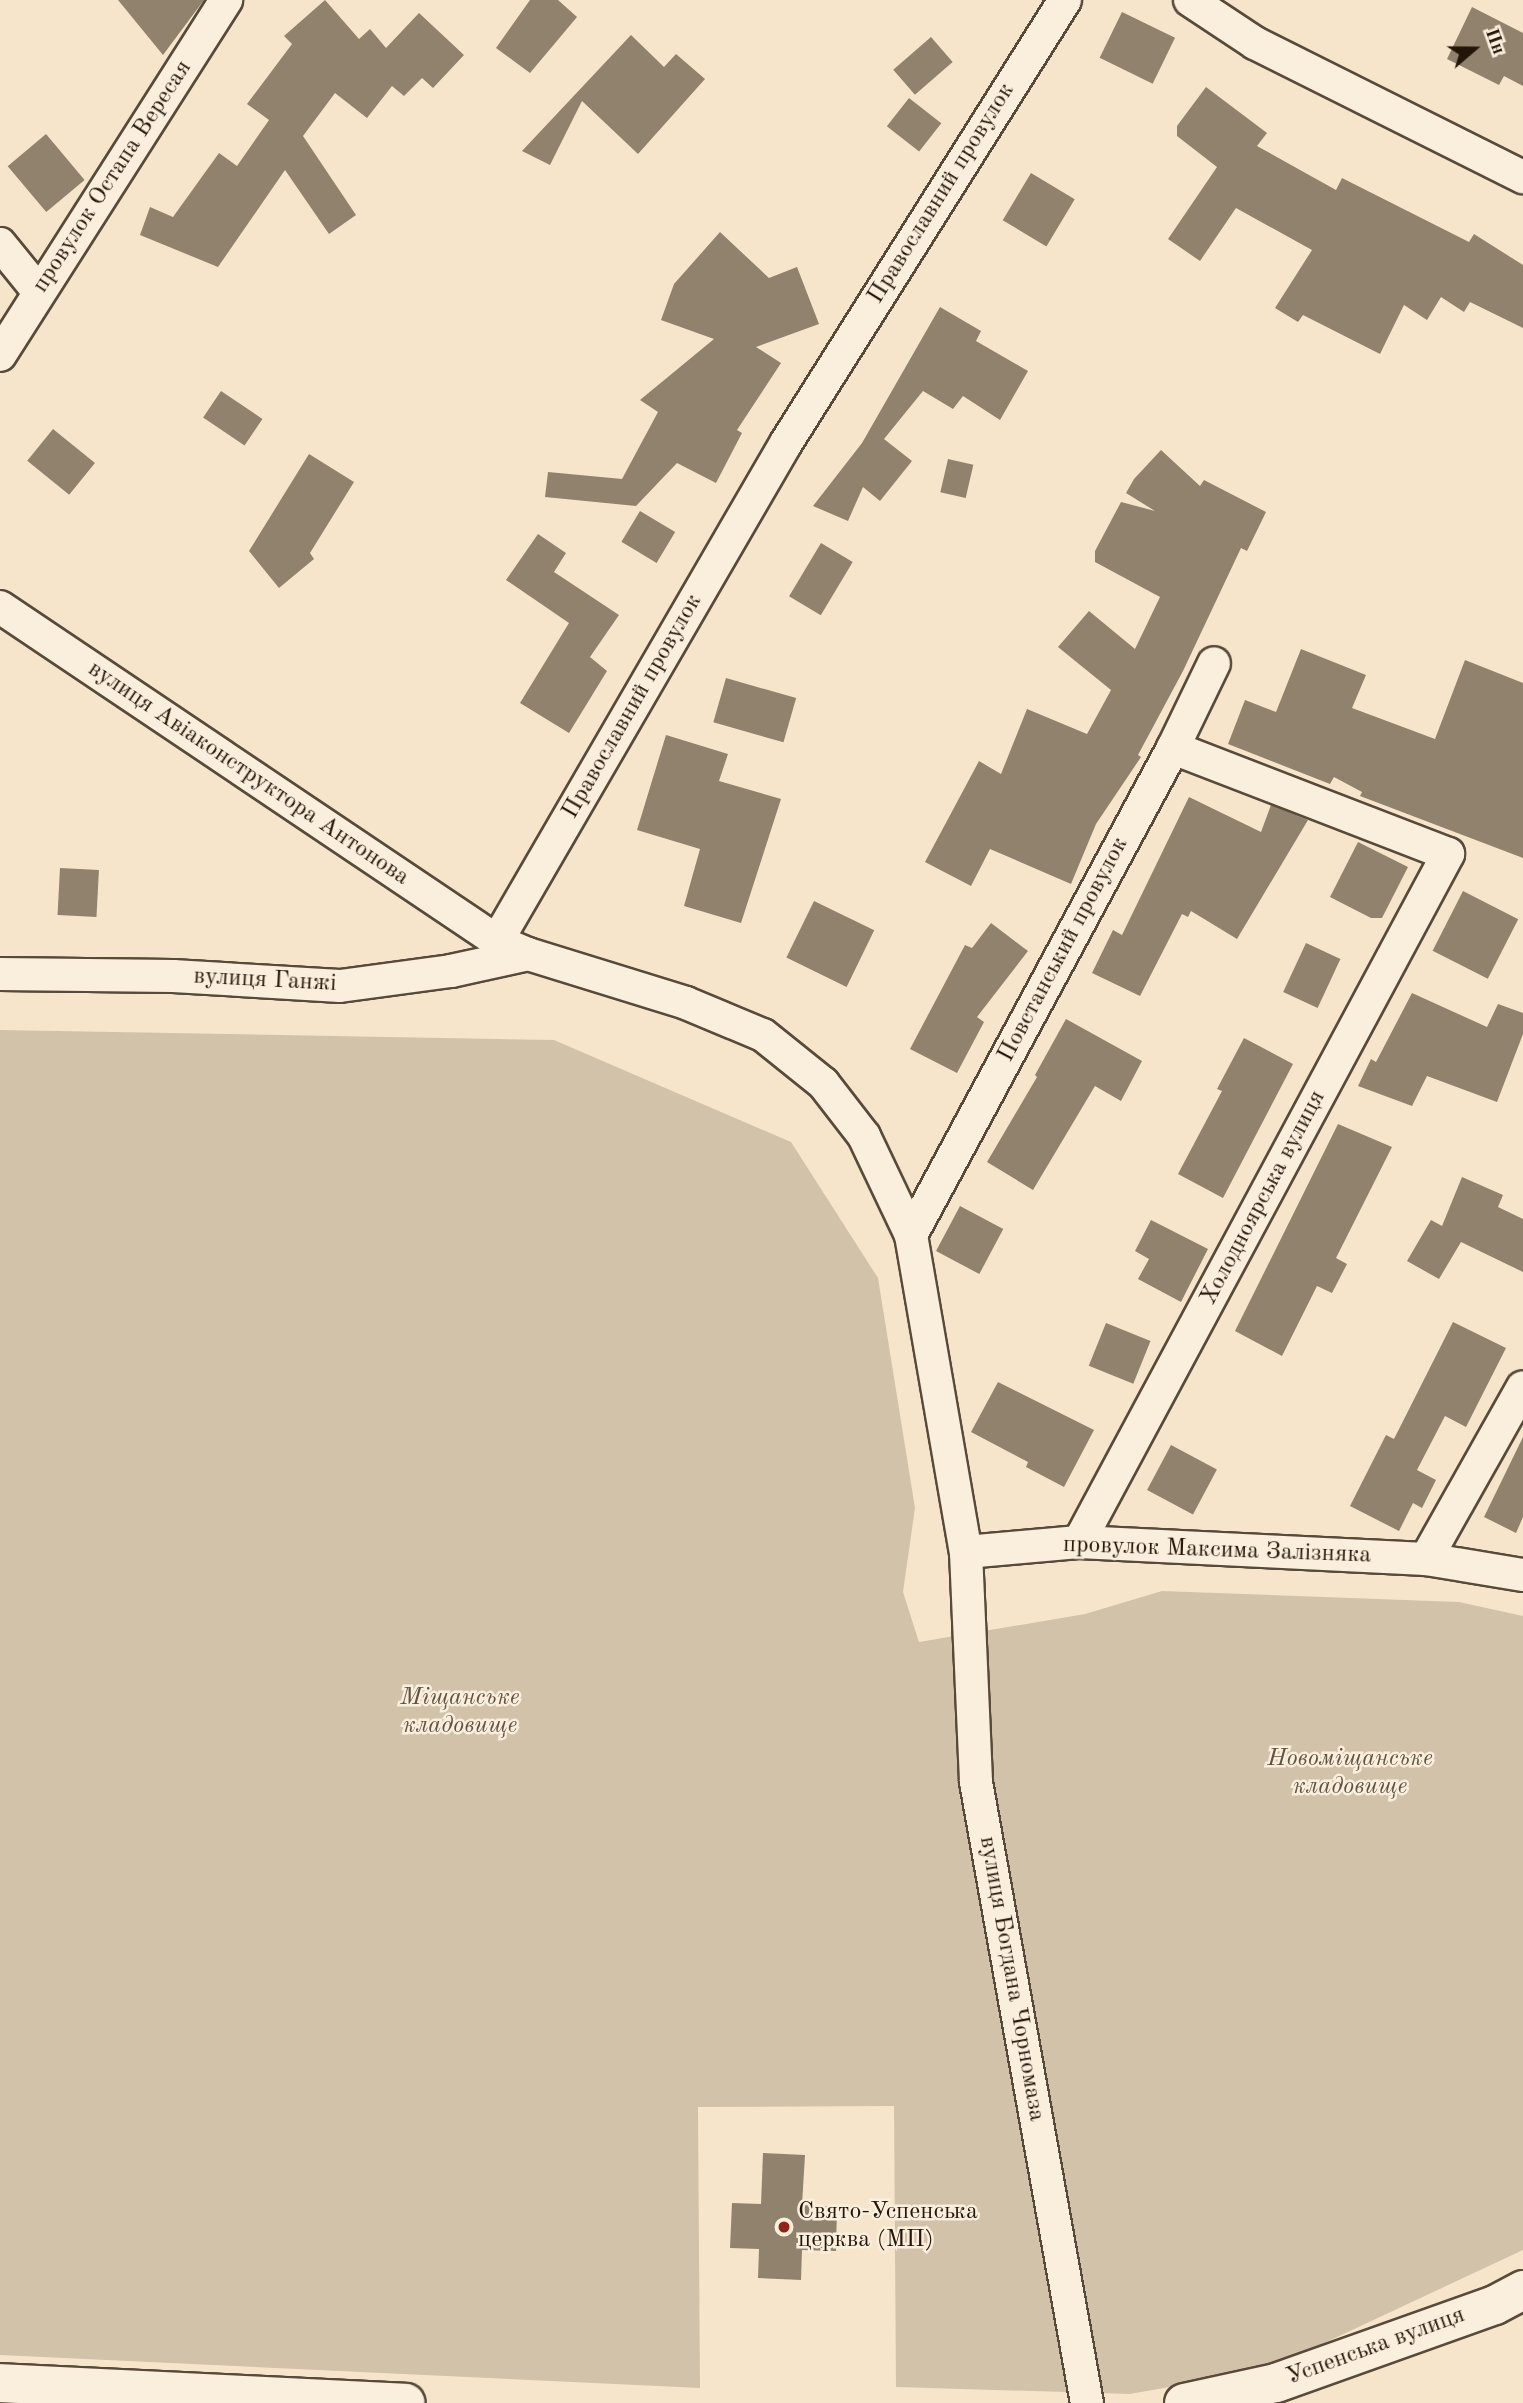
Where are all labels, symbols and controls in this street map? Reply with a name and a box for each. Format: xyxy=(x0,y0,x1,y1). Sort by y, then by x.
north arrow xyxy=(1439,14,1509,84)
text: Пн xyxy=(1481,26,1508,57)
street label: провулок Остапа Вересая xyxy=(27,55,199,299)
street label: Православний провулок xyxy=(862,78,1022,310)
street label: Православний провулок xyxy=(557,590,709,824)
street label: вулиця Авіаконструктора Антонова xyxy=(82,655,414,893)
street label: Повстанський провулок xyxy=(992,833,1136,1067)
street label: вулиця Ганжі xyxy=(193,963,337,999)
street label: Холодноярська вулиця xyxy=(1195,1086,1333,1310)
street label: провулок Максима Залізняка xyxy=(1062,1531,1372,1571)
park label: Міщанське кладовище xyxy=(400,1685,520,1741)
park label: Новоміщанське кладовище xyxy=(1267,1746,1433,1802)
street label: вулиця Богдана Чорномаза xyxy=(972,1834,1050,2124)
place label: Свято-Успенська церква (МП) xyxy=(798,2199,978,2255)
marker: Свято-Успенська церква (МП) xyxy=(776,2219,792,2235)
street label: Успенська вулиця xyxy=(1283,2301,1469,2393)

